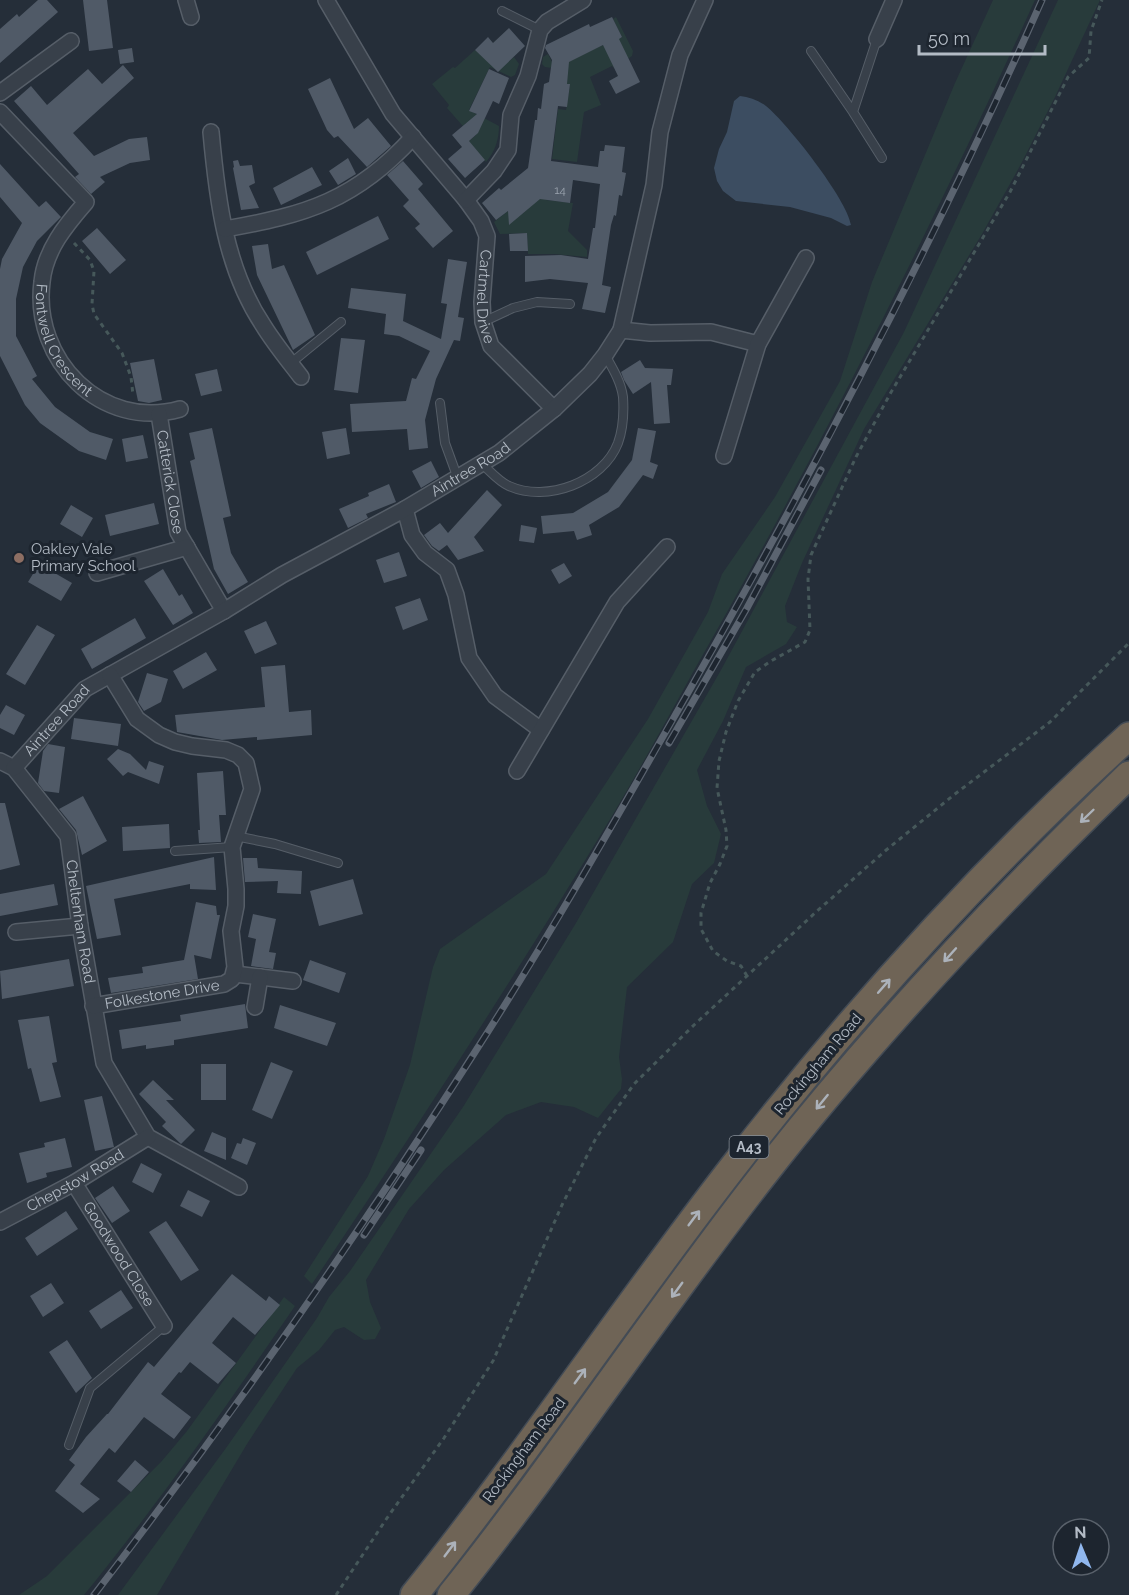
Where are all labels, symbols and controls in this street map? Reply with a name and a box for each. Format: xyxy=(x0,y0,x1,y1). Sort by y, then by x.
scale bar xyxy=(919,18,1045,56)
text: 50 m xyxy=(928,28,970,49)
house number: 14 xyxy=(554,183,566,197)
street label: Cartmel Drive xyxy=(473,249,499,346)
street label: Fontwell Crescent xyxy=(32,283,96,401)
street label: Catterick Close xyxy=(153,429,187,536)
street label: Aintree Road xyxy=(428,439,514,500)
place label: Oakley Vale Primary School xyxy=(31,540,137,575)
marker: Oakley Vale Primary School xyxy=(12,551,26,565)
street label: Aintree Road xyxy=(20,681,93,760)
one-way arrow xyxy=(1079,809,1094,823)
street label: Cheltenham Road xyxy=(62,859,99,985)
one-way arrow xyxy=(943,947,957,962)
street label: Folkestone Drive xyxy=(103,976,221,1013)
one-way arrow xyxy=(877,979,891,994)
street label: Rockingham Road xyxy=(770,1010,866,1118)
one-way arrow xyxy=(816,1094,829,1110)
road number: A43 xyxy=(730,1136,768,1158)
street label: Chepstow Road xyxy=(23,1145,127,1215)
street label: Goodwood Close xyxy=(79,1198,159,1310)
one-way arrow xyxy=(688,1211,701,1227)
one-way arrow xyxy=(671,1281,684,1297)
one-way arrow xyxy=(573,1369,586,1385)
street label: Rockingham Road xyxy=(479,1394,569,1506)
north arrow xyxy=(1051,1517,1111,1577)
text: N xyxy=(1074,1523,1087,1542)
one-way arrow xyxy=(444,1541,457,1557)

